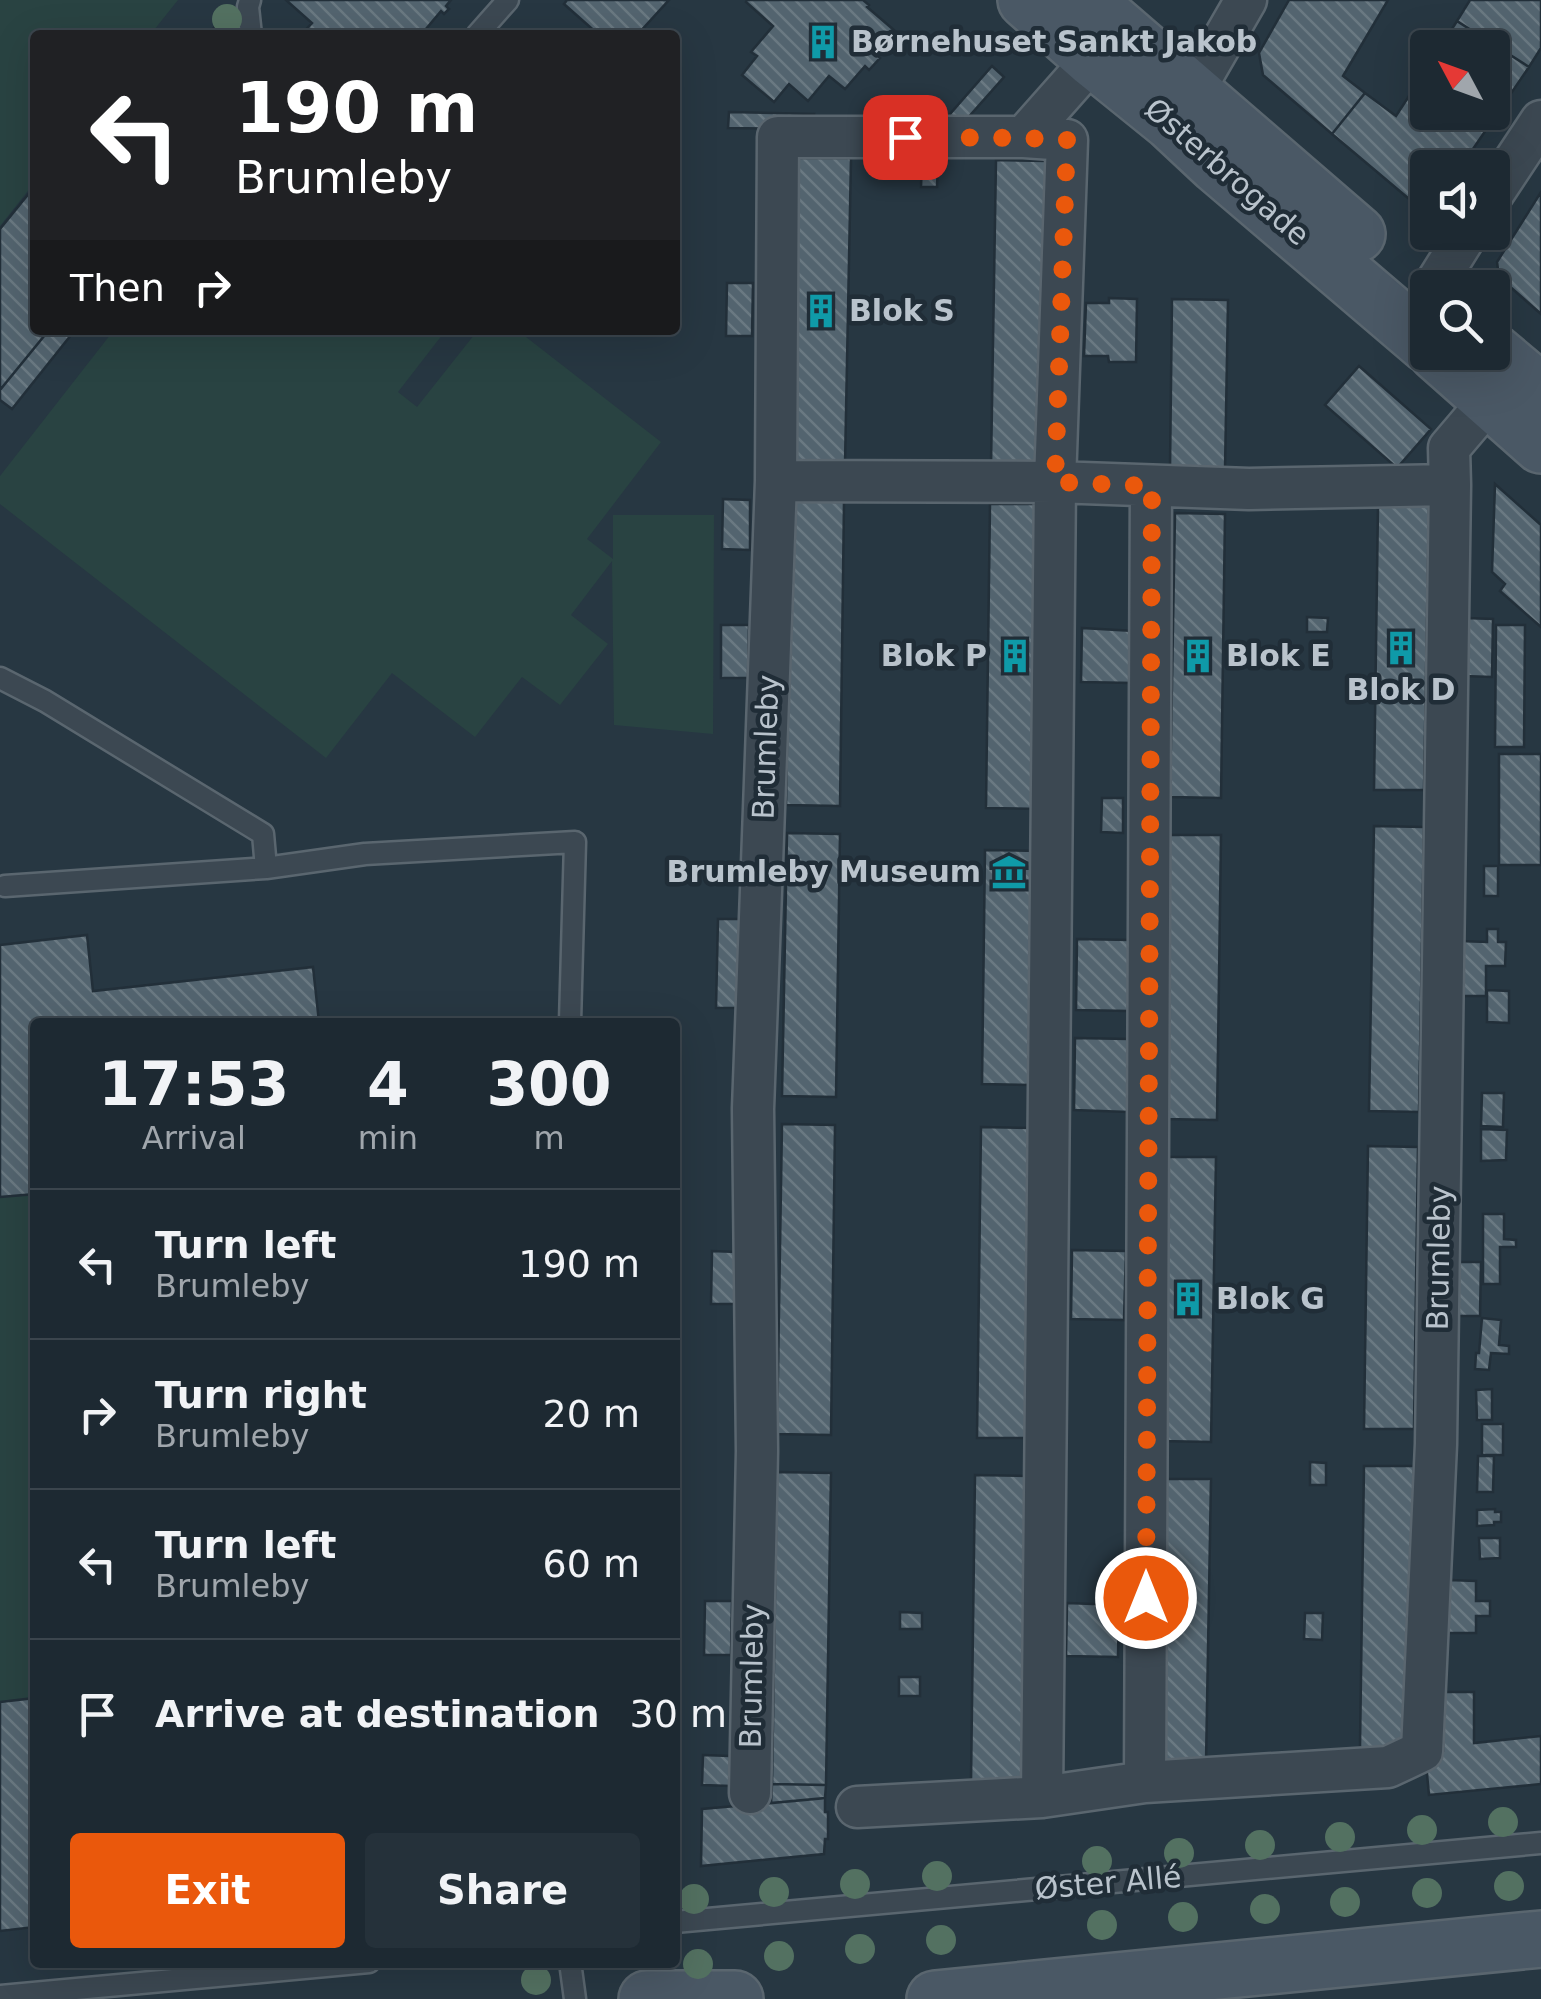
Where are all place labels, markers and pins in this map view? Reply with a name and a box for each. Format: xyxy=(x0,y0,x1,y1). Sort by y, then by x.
building icon: Børnehuset Sankt Jakob xyxy=(804,23,842,61)
place label: Børnehuset Sankt Jakob xyxy=(851,24,1257,59)
pin xyxy=(863,95,948,180)
building icon: Blok S xyxy=(802,292,840,330)
place label: Blok S xyxy=(849,293,955,328)
building icon: Blok D xyxy=(1382,629,1420,667)
building icon: Blok P xyxy=(996,637,1034,675)
building icon: Blok E xyxy=(1179,637,1217,675)
place label: Blok P xyxy=(881,638,987,673)
place label: Blok E xyxy=(1226,638,1331,673)
place label: Blok D xyxy=(1346,672,1456,707)
museum icon: Brumleby Museum xyxy=(990,853,1028,891)
place label: Brumleby Museum xyxy=(667,854,981,889)
building icon: Blok G xyxy=(1169,1280,1207,1318)
place label: Blok G xyxy=(1216,1281,1325,1316)

